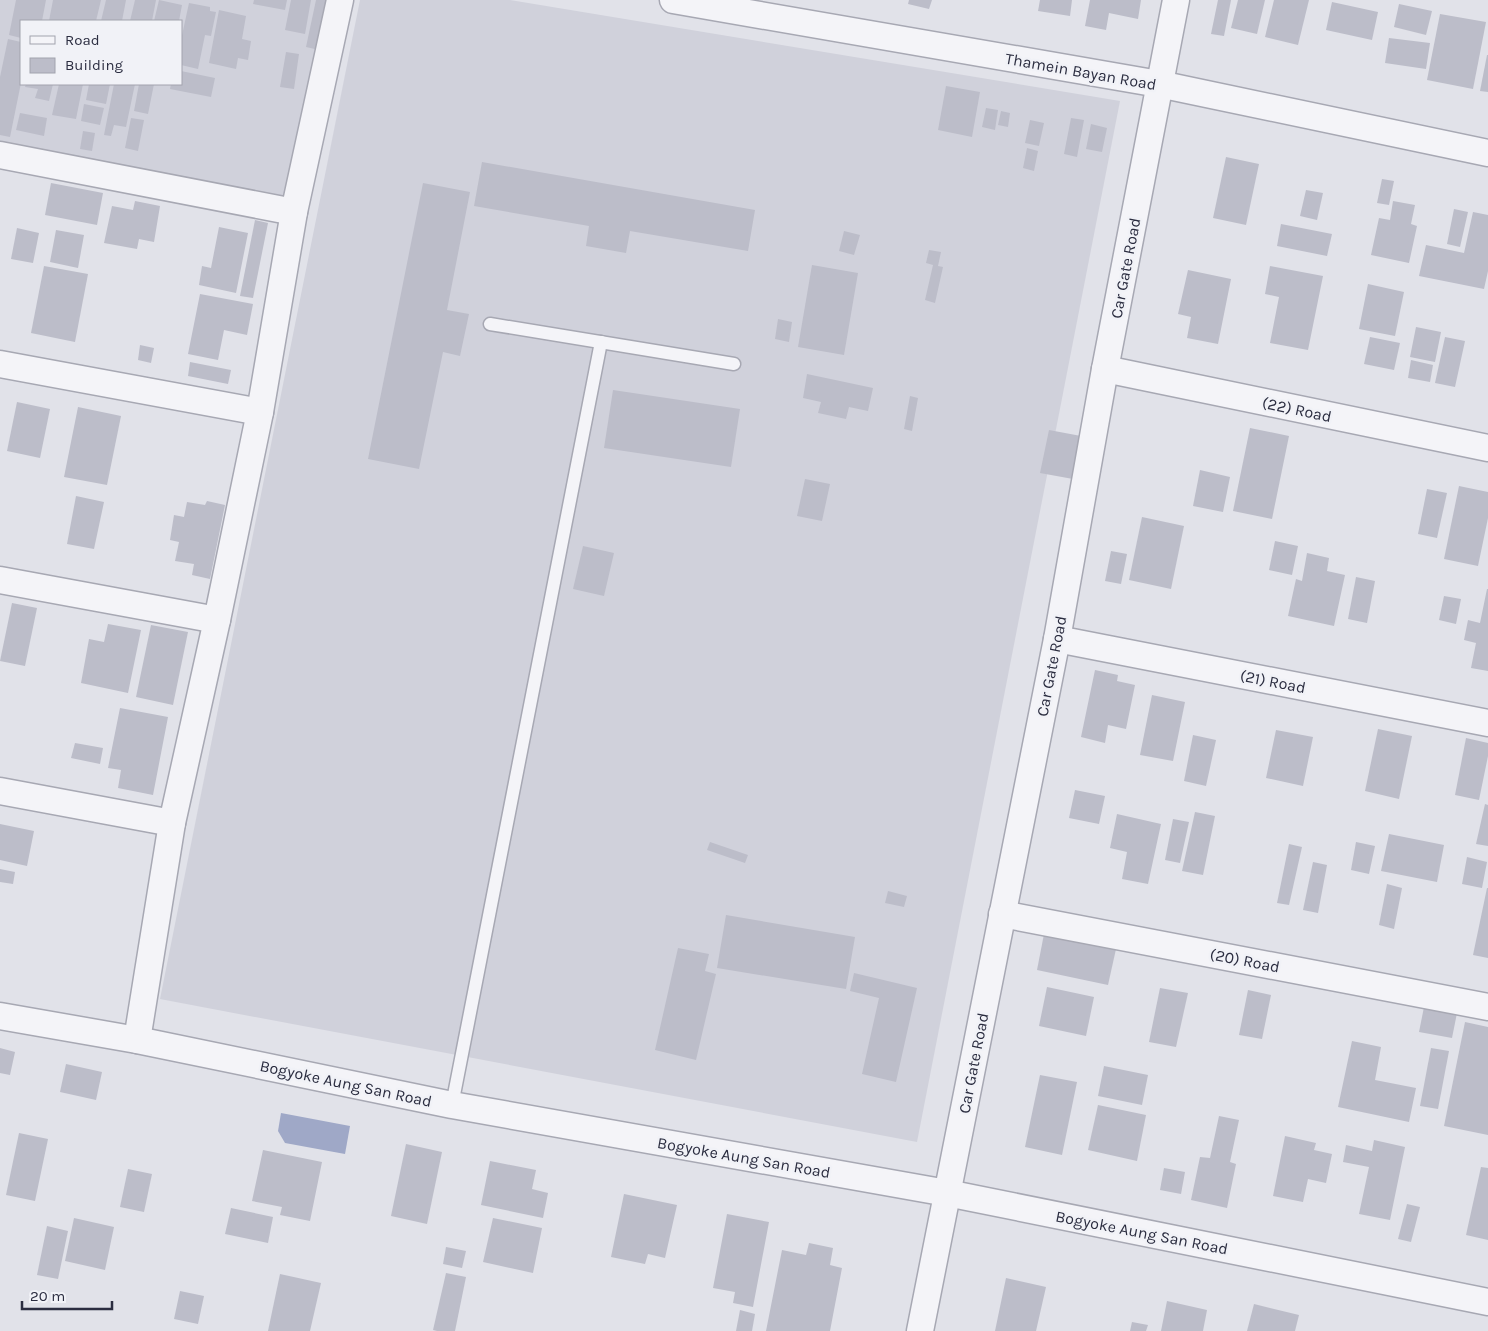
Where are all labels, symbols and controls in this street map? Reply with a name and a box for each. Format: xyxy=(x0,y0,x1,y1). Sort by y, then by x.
legend xyxy=(20,20,182,85)
text: Road xyxy=(65,31,100,49)
street label: Thamein Bayan Road xyxy=(1004,49,1158,94)
text: Building xyxy=(65,56,123,74)
street label: Car Gate Road xyxy=(1106,216,1145,320)
street label: (22) Road xyxy=(1260,393,1333,426)
street label: Car Gate Road xyxy=(1032,614,1071,718)
street label: (21) Road xyxy=(1238,666,1307,697)
street label: (20) Road xyxy=(1208,944,1281,977)
street label: Car Gate Road xyxy=(954,1011,993,1115)
street label: Bogyoke Aung San Road xyxy=(258,1056,434,1111)
street label: Bogyoke Aung San Road xyxy=(656,1133,832,1182)
street label: Bogyoke Aung San Road xyxy=(1054,1206,1230,1259)
scale bar xyxy=(22,1278,112,1310)
text: 20 m xyxy=(30,1287,65,1305)

